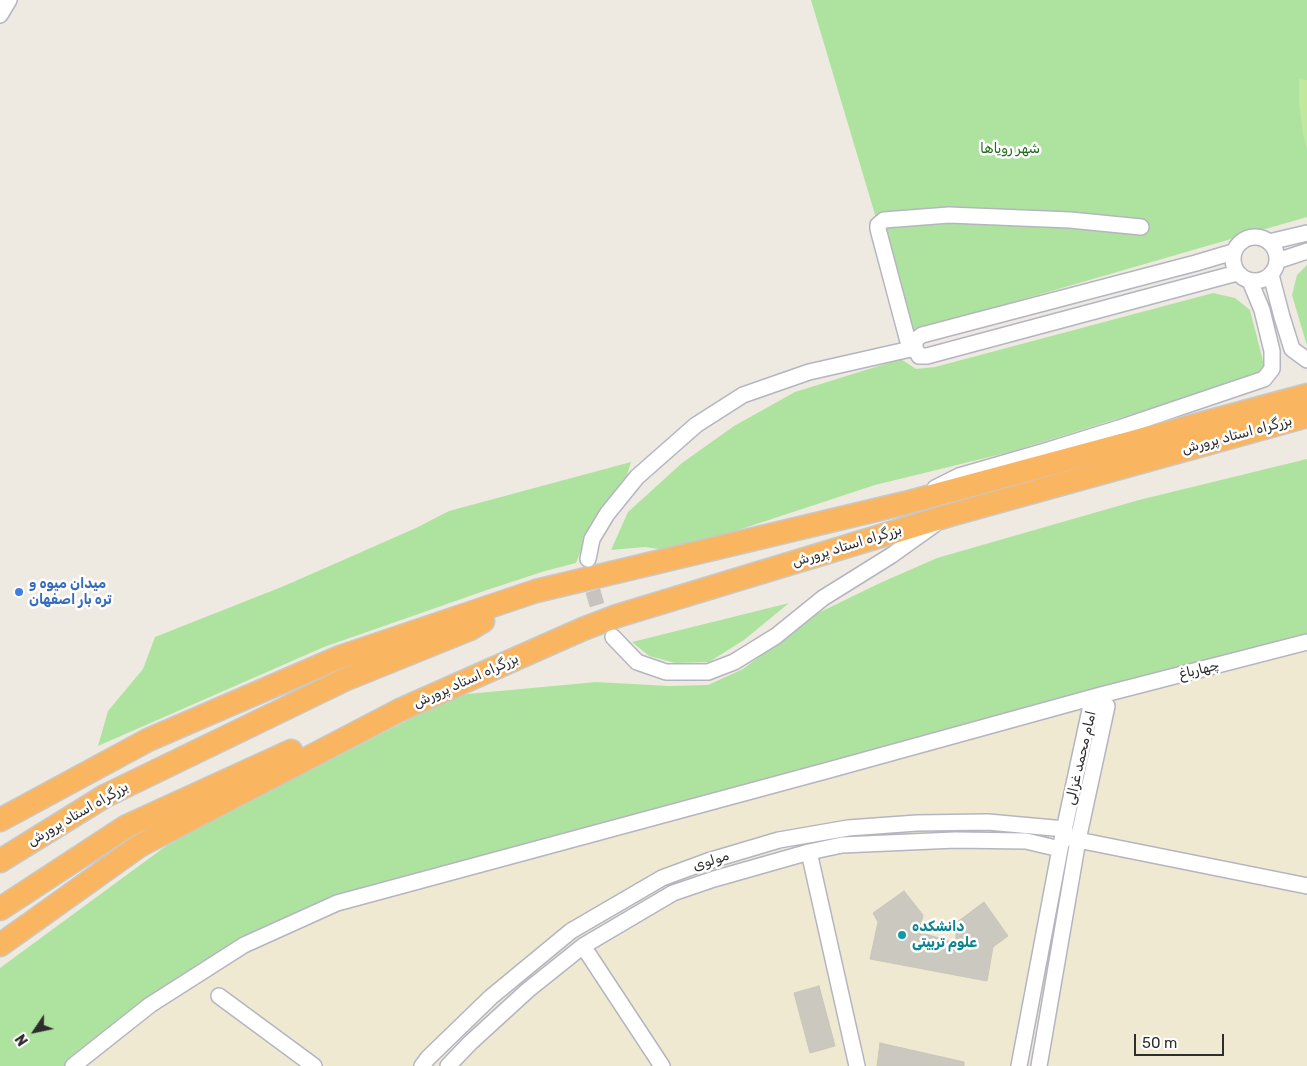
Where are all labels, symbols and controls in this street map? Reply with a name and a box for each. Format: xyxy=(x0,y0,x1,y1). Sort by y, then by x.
park label: شهر رویاها xyxy=(980,141,1040,157)
street label: بزرگراه استاد پرورش xyxy=(1180,412,1294,458)
street label: بزرگراه استاد پرورش xyxy=(790,521,904,571)
place label: میدان میوه و تره بار اصفهان xyxy=(29,576,112,608)
marker: میدان میوه و تره بار اصفهان xyxy=(13,586,25,598)
street label: بزرگراه استاد پرورش xyxy=(411,650,521,712)
street label: چهارباغ xyxy=(1177,657,1221,683)
street label: امام محمد غزالی xyxy=(1062,709,1100,807)
street label: بزرگراه استاد پرورش xyxy=(25,778,131,850)
street label: مولوی xyxy=(691,847,731,875)
place label: دانشکده علوم تربیتی xyxy=(912,919,977,952)
marker: دانشکده علوم تربیتی xyxy=(896,929,908,941)
north arrow xyxy=(10,1006,60,1056)
scale bar xyxy=(1137,1024,1227,1056)
text: N xyxy=(12,1031,32,1049)
text: 50 m xyxy=(1142,1034,1177,1052)

